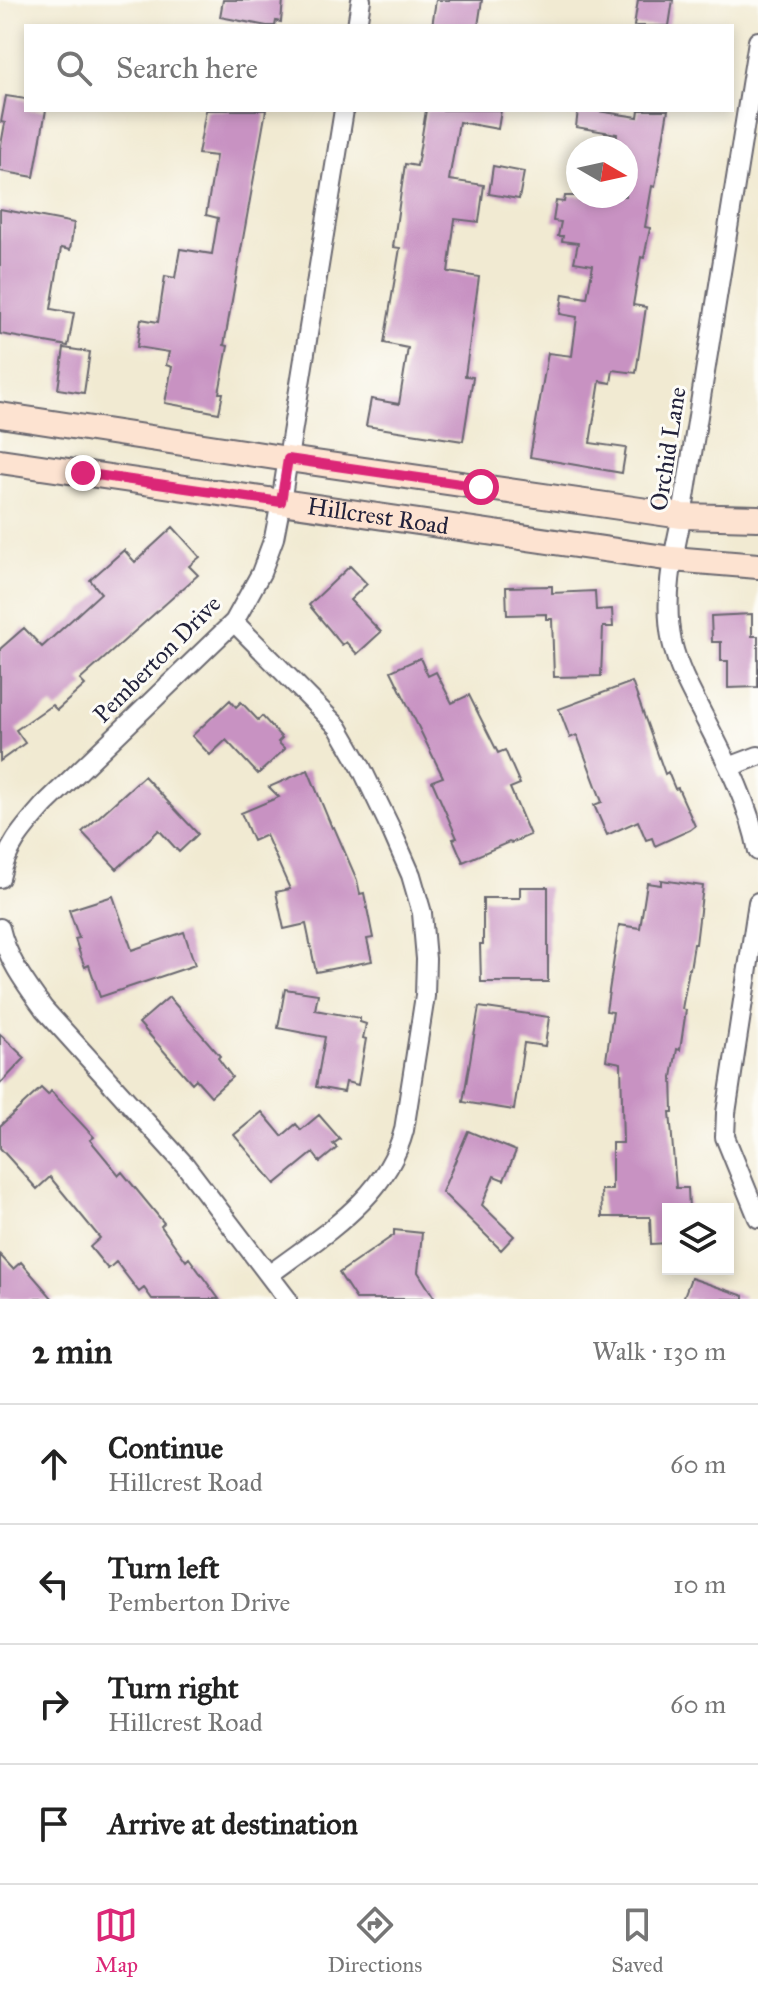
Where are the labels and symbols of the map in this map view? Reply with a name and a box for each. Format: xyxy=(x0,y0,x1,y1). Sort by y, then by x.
north arrow xyxy=(566,136,638,208)
street label: Orchid Lane xyxy=(643,385,693,513)
route end xyxy=(65,455,101,491)
route start xyxy=(463,469,499,505)
street label: Hillcrest Road xyxy=(305,491,451,541)
street label: Pemberton Drive xyxy=(87,589,227,729)

